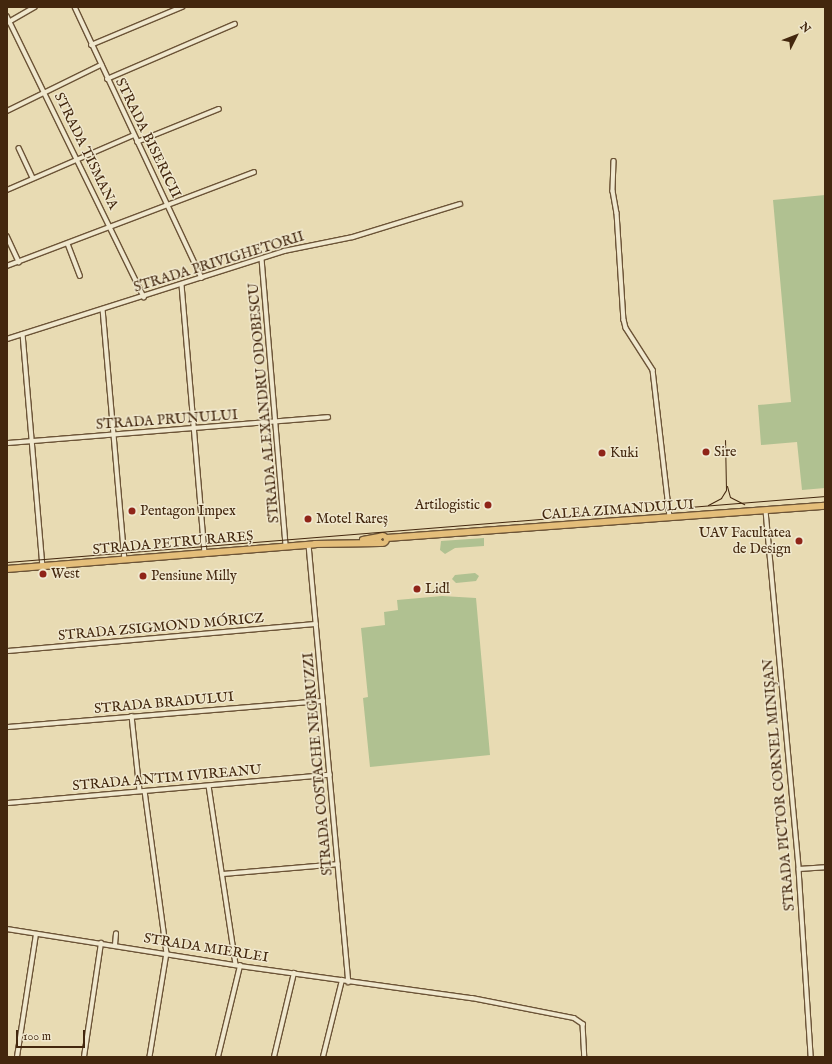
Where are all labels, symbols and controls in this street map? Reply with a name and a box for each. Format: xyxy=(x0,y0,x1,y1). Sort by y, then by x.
north arrow xyxy=(776,16,816,56)
text: N xyxy=(797,20,813,36)
street label: STRADA BISERICII xyxy=(112,75,184,201)
street label: STRADA TISMANA xyxy=(50,90,122,212)
street label: STRADA PRIVIGHETORII xyxy=(132,228,306,296)
street label: STRADA ALEXANDRU ODOBESCU xyxy=(245,282,283,524)
street label: STRADA PRUNULUI xyxy=(95,407,239,433)
place label: Sire xyxy=(714,444,736,460)
place label: Kuki xyxy=(610,445,639,461)
marker: Sire xyxy=(701,447,711,457)
marker: Kuki xyxy=(597,448,607,458)
street label: CALEA ZIMANDULUI xyxy=(541,496,695,524)
place label: Artilogistic xyxy=(415,497,480,513)
marker: Artilogistic xyxy=(483,500,493,510)
place label: Pentagon Impex xyxy=(140,503,236,519)
marker: Pentagon Impex xyxy=(127,506,137,516)
place label: Motel Rareș xyxy=(316,511,388,527)
marker: Motel Rareș xyxy=(303,514,313,524)
place label: UAV Facultatea de Design xyxy=(699,525,791,558)
street label: STRADA PETRU RAREȘ xyxy=(92,528,254,558)
marker: UAV Facultatea de Design xyxy=(794,536,804,546)
place label: West xyxy=(51,566,80,582)
place label: Pensiune Milly xyxy=(151,568,237,584)
marker: West xyxy=(38,569,48,579)
marker: Pensiune Milly xyxy=(138,571,148,581)
place label: Lidl xyxy=(425,581,450,597)
marker: Lidl xyxy=(412,584,422,594)
street label: STRADA ZSIGMOND MÓRICZ xyxy=(57,610,265,644)
street label: STRADA COSTACHE NEGRUZZI xyxy=(300,652,336,876)
street label: STRADA PICTOR CORNEL MINIȘAN xyxy=(760,658,798,912)
street label: STRADA BRADULUI xyxy=(93,689,235,717)
street label: STRADA ANTIM IVIREANU xyxy=(72,761,262,795)
street label: STRADA MIERLEI xyxy=(142,930,270,966)
scale bar xyxy=(18,1022,87,1048)
text: 100 m xyxy=(23,1029,51,1044)

